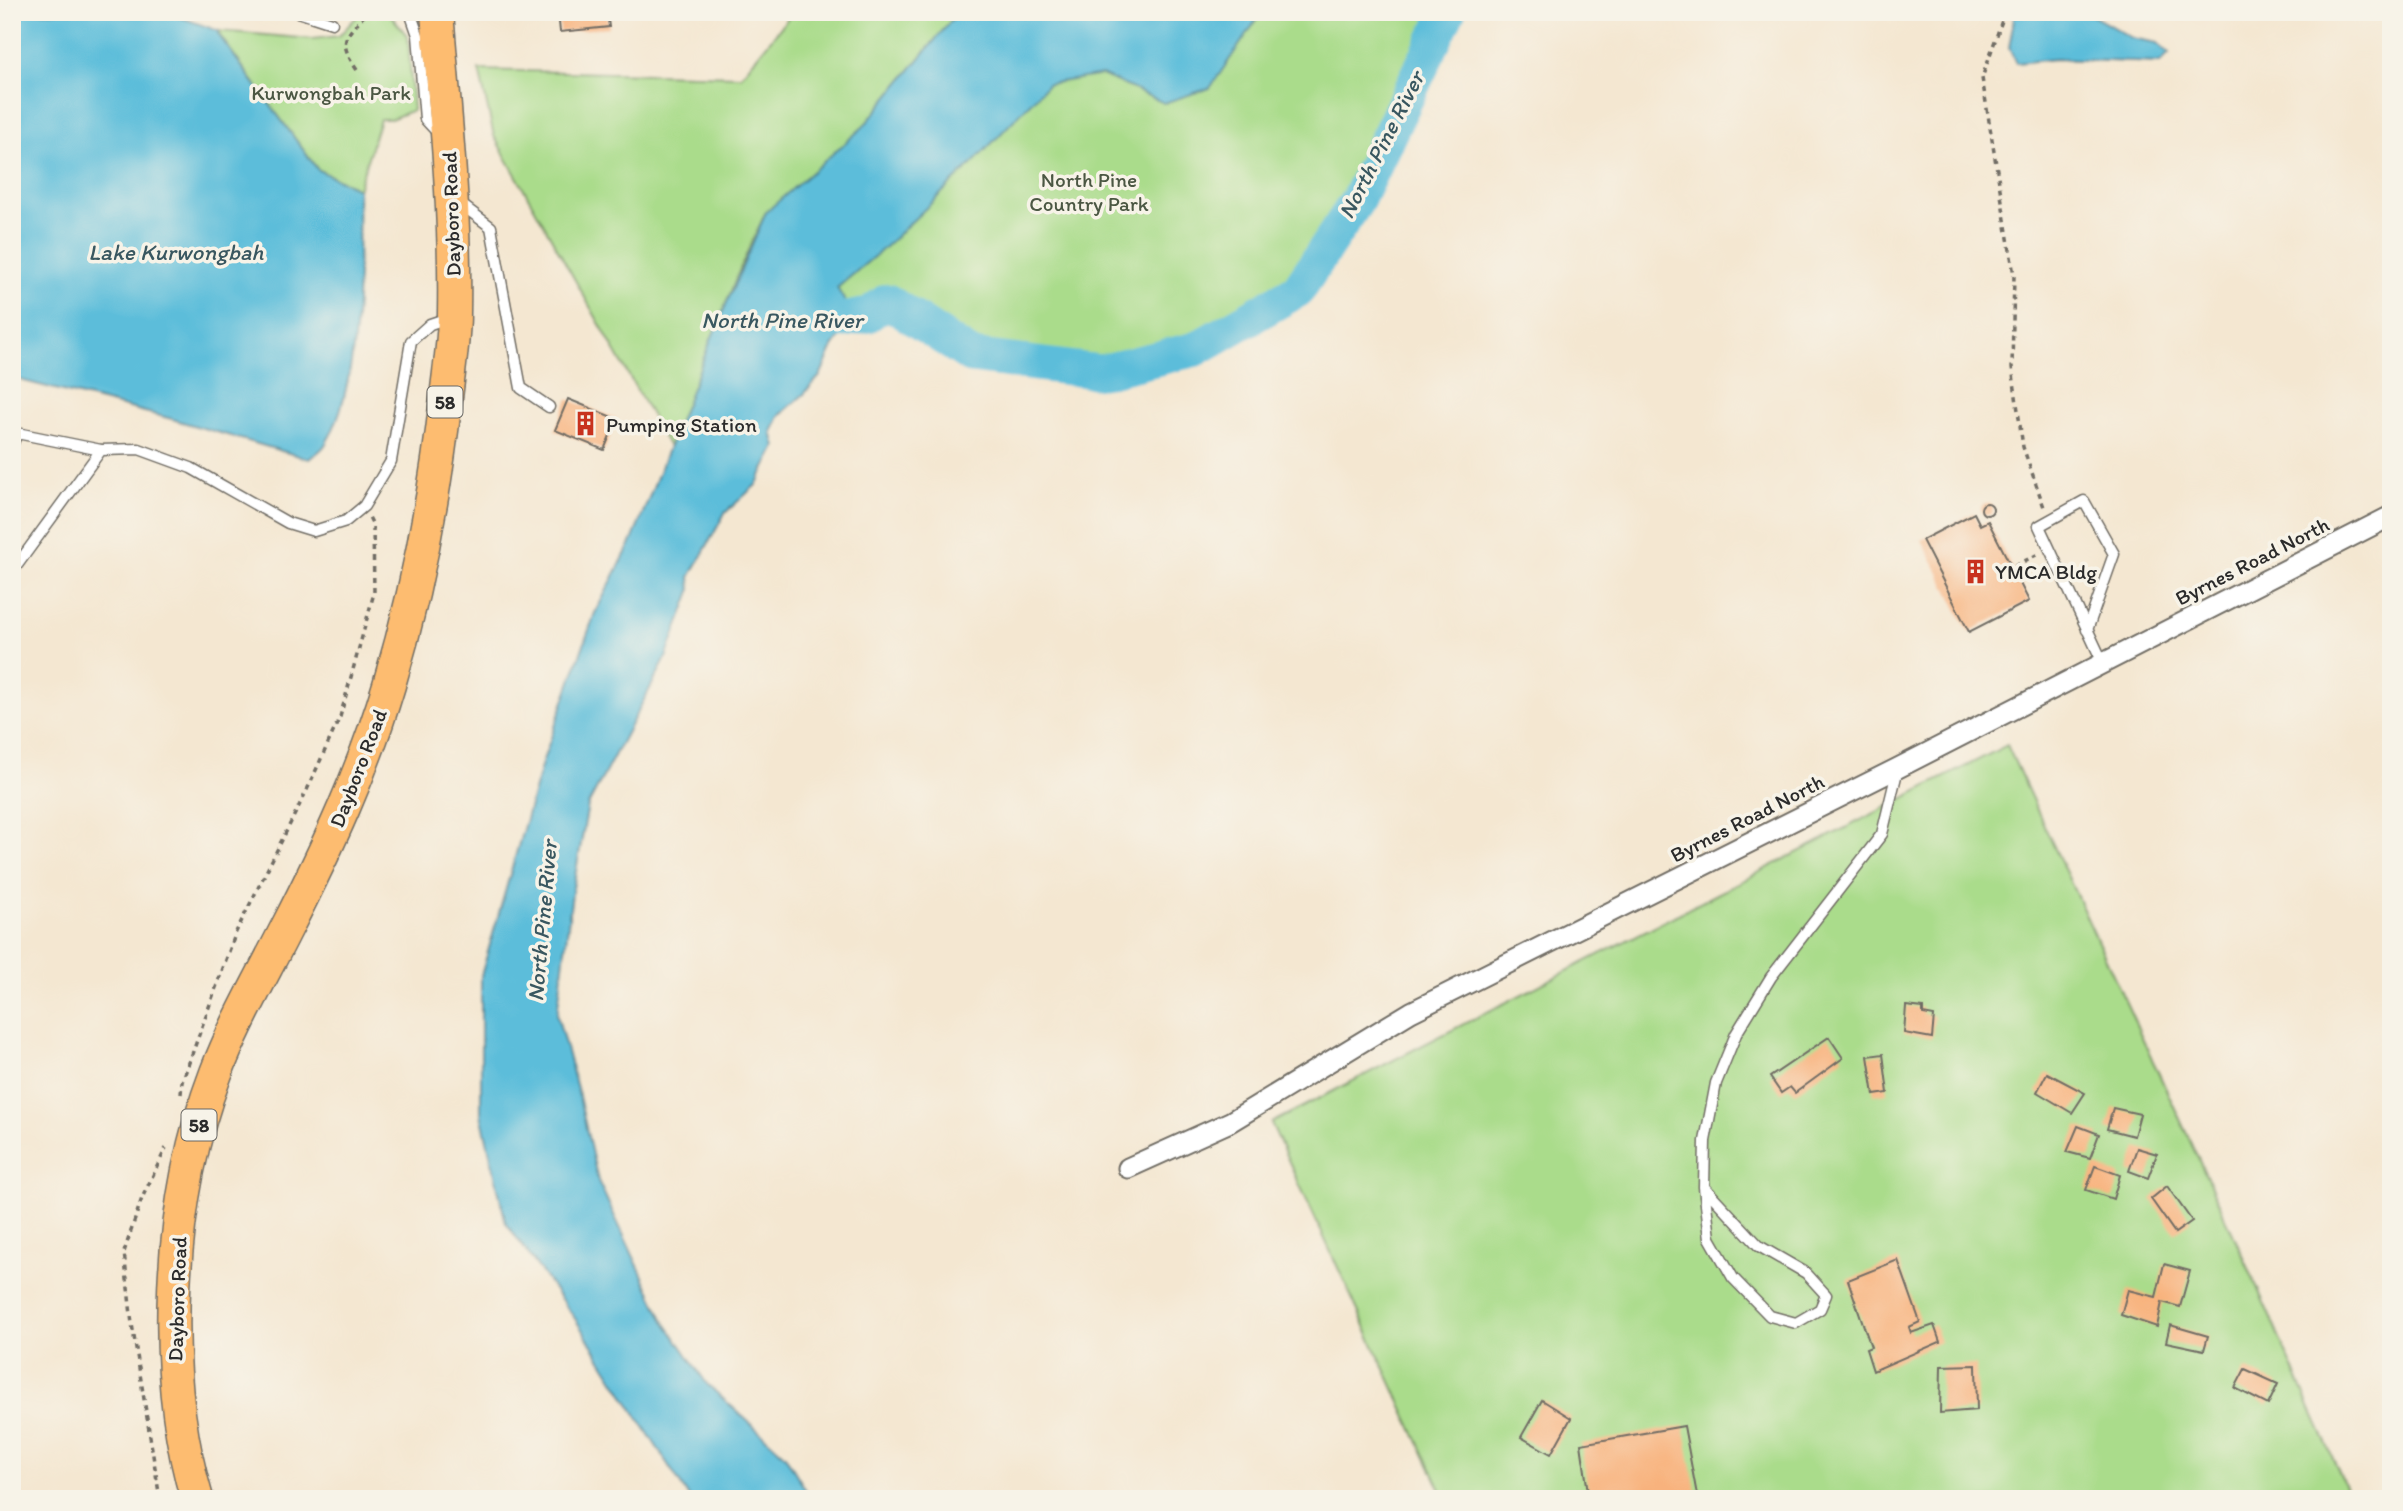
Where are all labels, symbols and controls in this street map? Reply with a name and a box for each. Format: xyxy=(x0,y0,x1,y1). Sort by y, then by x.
water label: North Pine River xyxy=(1332,64,1431,223)
park label: Kurwongbah Park xyxy=(251,80,411,105)
street label: Dayboro Road xyxy=(436,151,466,277)
park label: North Pine Country Park xyxy=(1029,167,1149,216)
water label: Lake Kurwongbah xyxy=(88,238,264,266)
water label: North Pine River xyxy=(701,306,866,334)
road number: 58 xyxy=(428,386,462,418)
building icon: Pumping Station xyxy=(572,410,600,438)
place label: Pumping Station xyxy=(606,412,757,437)
street label: Byrnes Road North xyxy=(2171,511,2333,611)
building icon: YMCA Bldg xyxy=(1961,557,1989,585)
place label: YMCA Bldg xyxy=(1995,559,2097,584)
street label: Dayboro Road xyxy=(324,705,392,831)
street label: Byrnes Road North xyxy=(1666,768,1828,868)
water label: North Pine River xyxy=(521,836,563,1003)
road number: 58 xyxy=(182,1110,216,1140)
street label: Dayboro Road xyxy=(162,1236,192,1362)

